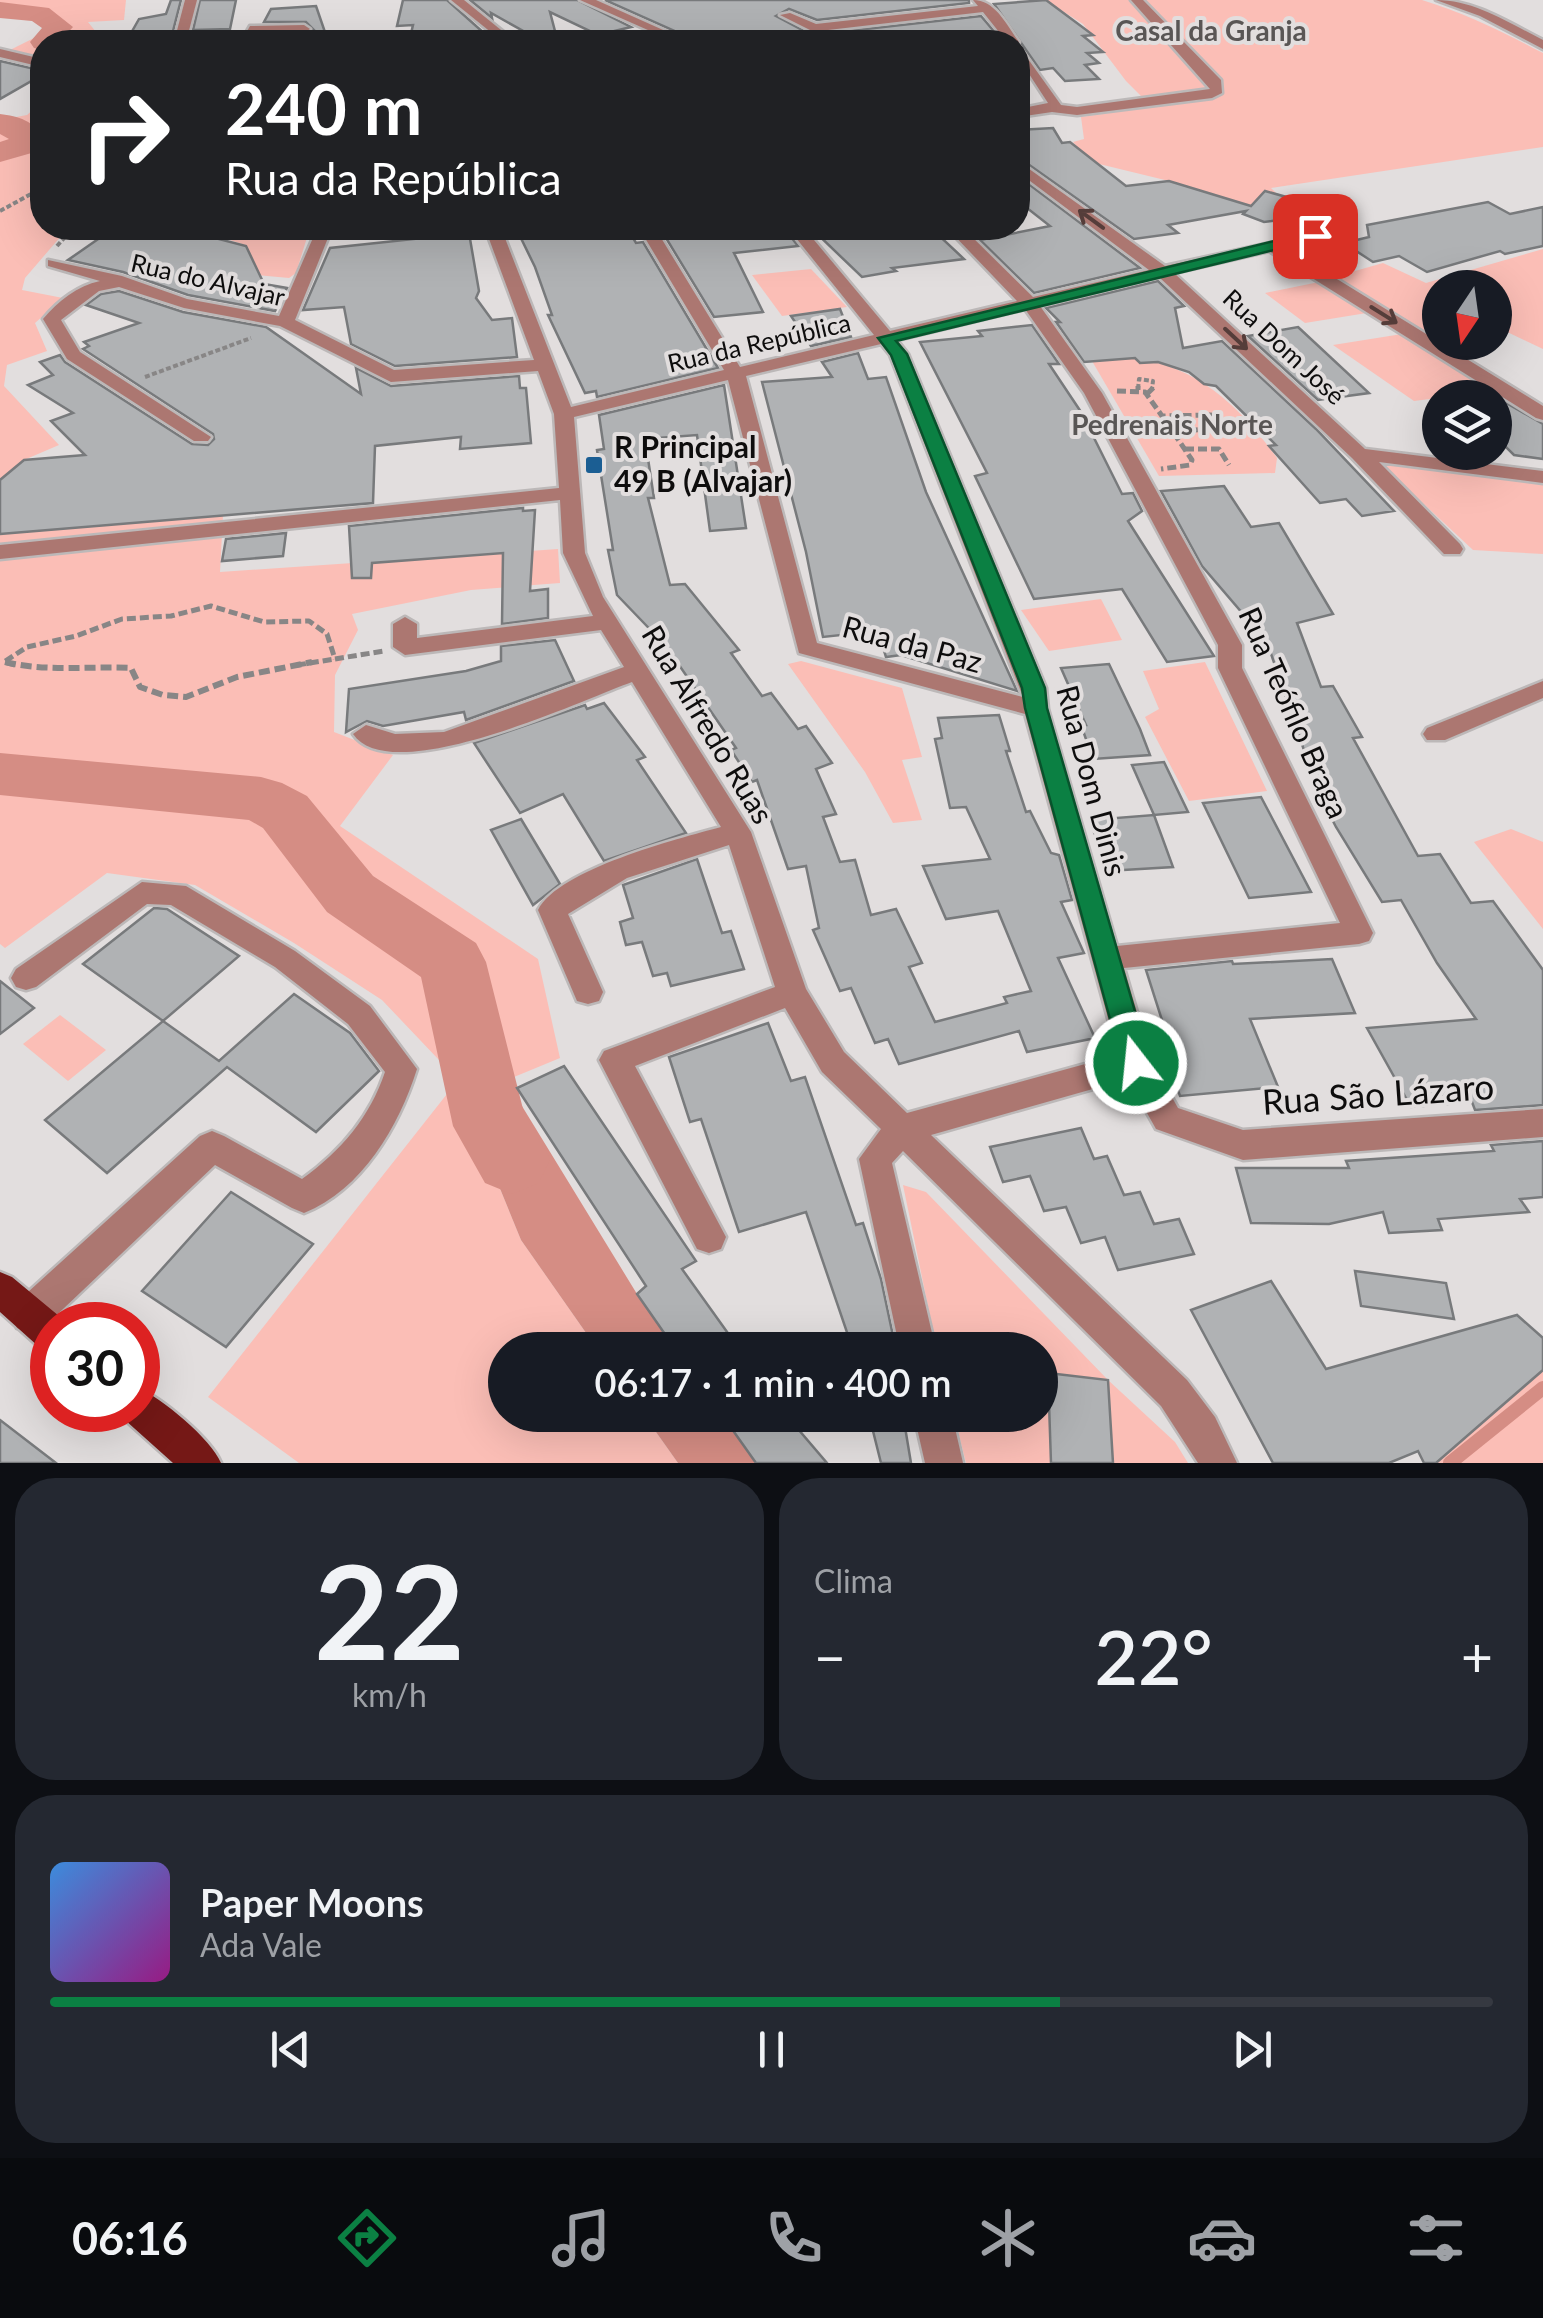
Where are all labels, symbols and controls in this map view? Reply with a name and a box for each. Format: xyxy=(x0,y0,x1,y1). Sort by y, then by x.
district label: Casal da Granja xyxy=(1115,13,1307,47)
text: 240 m xyxy=(225,66,422,150)
icon: right xyxy=(60,70,190,200)
text: Rua da República xyxy=(225,151,562,205)
pin xyxy=(1273,194,1358,279)
one-way arrow xyxy=(1078,208,1105,229)
icon: arrive xyxy=(1288,209,1343,264)
street label: Rua do Alvajar xyxy=(128,247,288,311)
north arrow xyxy=(1422,270,1512,360)
map controls xyxy=(1422,270,1512,470)
street label: Rua Dom José xyxy=(1218,282,1352,410)
one-way arrow xyxy=(1369,305,1398,325)
street label: Rua da República xyxy=(664,306,853,378)
one-way arrow xyxy=(1223,327,1247,351)
button: layers xyxy=(1422,380,1512,470)
district label: Pedrenais Norte xyxy=(1071,407,1273,441)
place label: R Principal 49 B (Alvajar) xyxy=(614,428,792,498)
marker: R Principal 49 B (Alvajar) xyxy=(583,454,605,476)
street label: Rua Teófilo Braga xyxy=(1232,601,1357,823)
street label: Rua da Paz xyxy=(839,607,986,679)
street label: Rua Alfredo Ruas xyxy=(635,618,782,830)
street label: Rua Dom Dinis xyxy=(1050,681,1136,880)
position arrow xyxy=(1084,1011,1188,1115)
street label: Rua São Lázaro xyxy=(1260,1064,1495,1122)
speed limit sign: 30 xyxy=(30,1302,160,1432)
text: 06:17 · 1 min · 400 m xyxy=(595,1359,951,1405)
text: 22 xyxy=(314,1532,465,1688)
text: Clima xyxy=(814,1561,893,1600)
text: 22° xyxy=(1094,1611,1213,1701)
text: − xyxy=(814,1623,846,1689)
text: + xyxy=(1461,1623,1493,1689)
text: km/h xyxy=(352,1675,427,1714)
text: Paper Moons xyxy=(200,1879,424,1925)
text: Ada Vale xyxy=(200,1925,322,1964)
icon: previous xyxy=(263,2022,318,2077)
icon: pause xyxy=(744,2022,799,2077)
icon: next xyxy=(1225,2022,1280,2077)
icon: directions xyxy=(332,2203,402,2273)
icon: music xyxy=(546,2203,616,2273)
icon: phone xyxy=(759,2203,829,2273)
icon: climate xyxy=(973,2203,1043,2273)
icon: car xyxy=(1187,2203,1257,2273)
icon: filters xyxy=(1401,2203,1471,2273)
text: 06:16 xyxy=(72,2211,188,2265)

